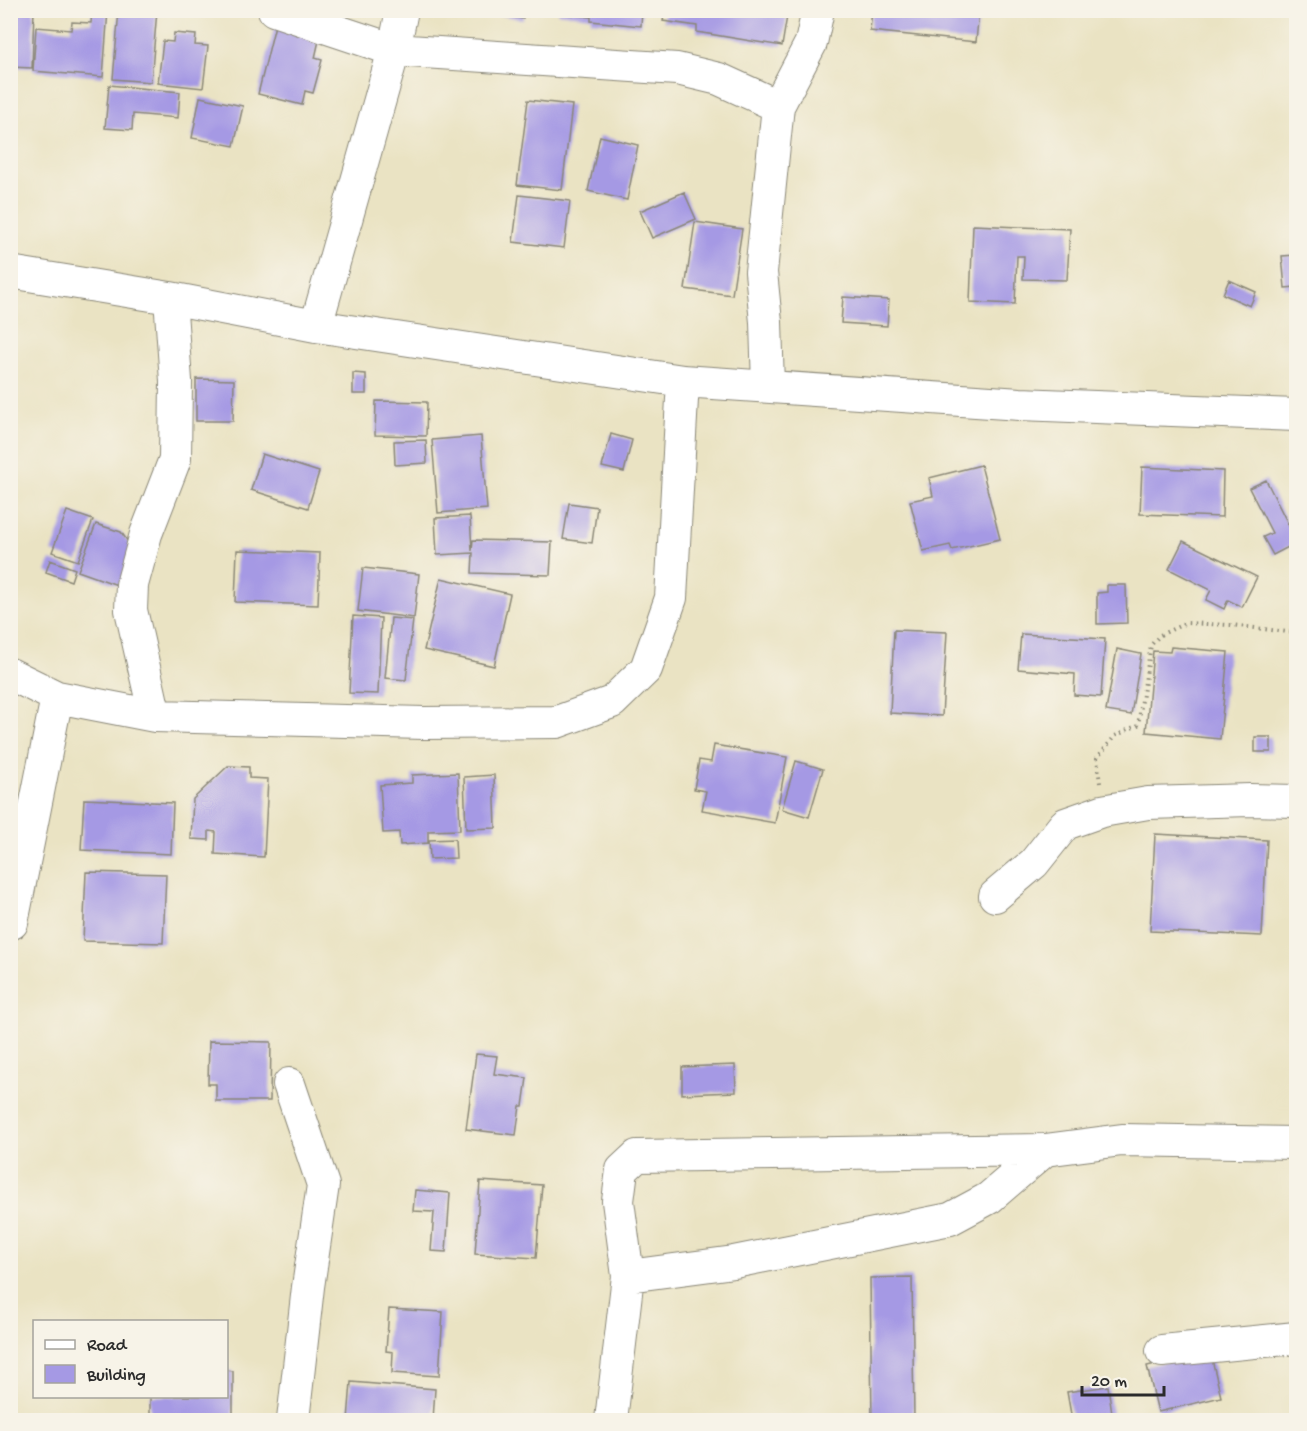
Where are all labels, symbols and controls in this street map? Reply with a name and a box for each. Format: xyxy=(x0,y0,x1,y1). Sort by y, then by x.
legend xyxy=(33,1320,228,1398)
text: Road xyxy=(87,1336,128,1357)
scale bar xyxy=(1082,1359,1164,1397)
text: Building xyxy=(86,1366,146,1387)
text: 20 m xyxy=(1091,1372,1127,1393)

